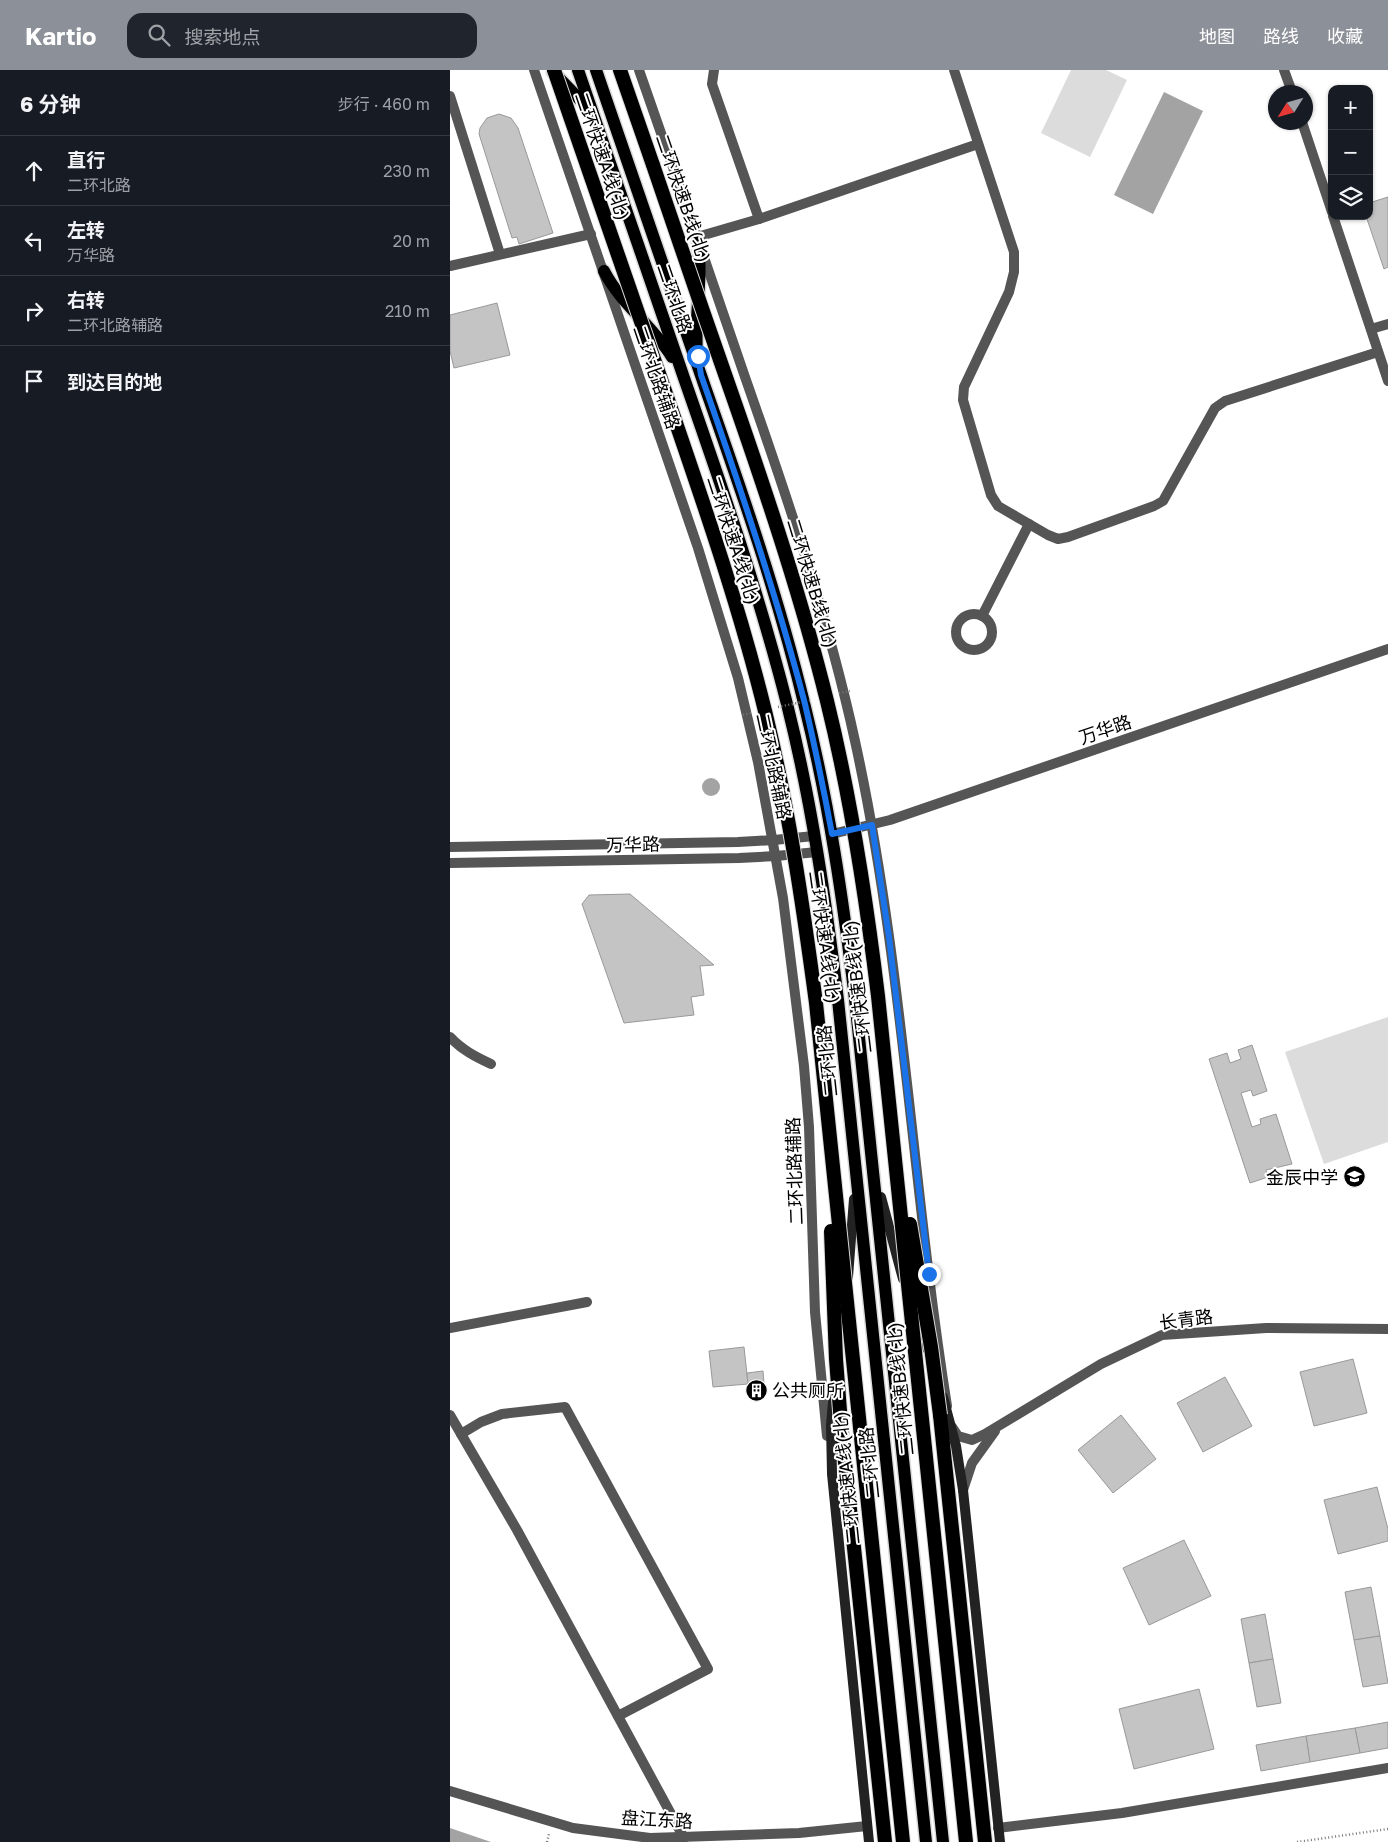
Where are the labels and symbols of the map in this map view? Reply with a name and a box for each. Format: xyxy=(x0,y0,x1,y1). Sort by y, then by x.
north arrow xyxy=(1268,85,1313,130)
street label: 二环快速A线(北) xyxy=(571,89,635,223)
street label: 二环快速B线(北) xyxy=(652,131,716,265)
street label: 二环北路 xyxy=(653,260,697,336)
street label: 二环北路辅路 xyxy=(629,322,685,432)
route start xyxy=(687,345,710,368)
street label: 二环快速A线(北) xyxy=(703,473,765,607)
street label: 二环快速B线(北) xyxy=(783,516,843,650)
street label: 万华路 xyxy=(1076,710,1134,748)
street label: 二环北路辅路 xyxy=(752,711,796,821)
street label: 万华路 xyxy=(606,833,660,855)
street label: 二环快速A线(北) xyxy=(805,869,845,1005)
street label: 二环快速B线(北) xyxy=(838,919,876,1055)
street label: 二环北路 xyxy=(812,1024,842,1098)
street label: 二环北路辅路 xyxy=(781,1117,807,1225)
school or university icon: 金辰中学 xyxy=(1342,1165,1366,1189)
place label: 金辰中学 xyxy=(1266,1166,1338,1188)
route end xyxy=(918,1263,941,1286)
street label: 长青路 xyxy=(1158,1305,1214,1333)
street label: 二环快速B线(北) xyxy=(882,1321,918,1457)
building icon: 公共厕所 xyxy=(744,1378,768,1402)
place label: 公共厕所 xyxy=(772,1379,844,1401)
street label: 二环快速A线(北) xyxy=(828,1410,864,1546)
street label: 二环北路 xyxy=(854,1426,884,1500)
street label: 盘江东路 xyxy=(620,1806,694,1832)

